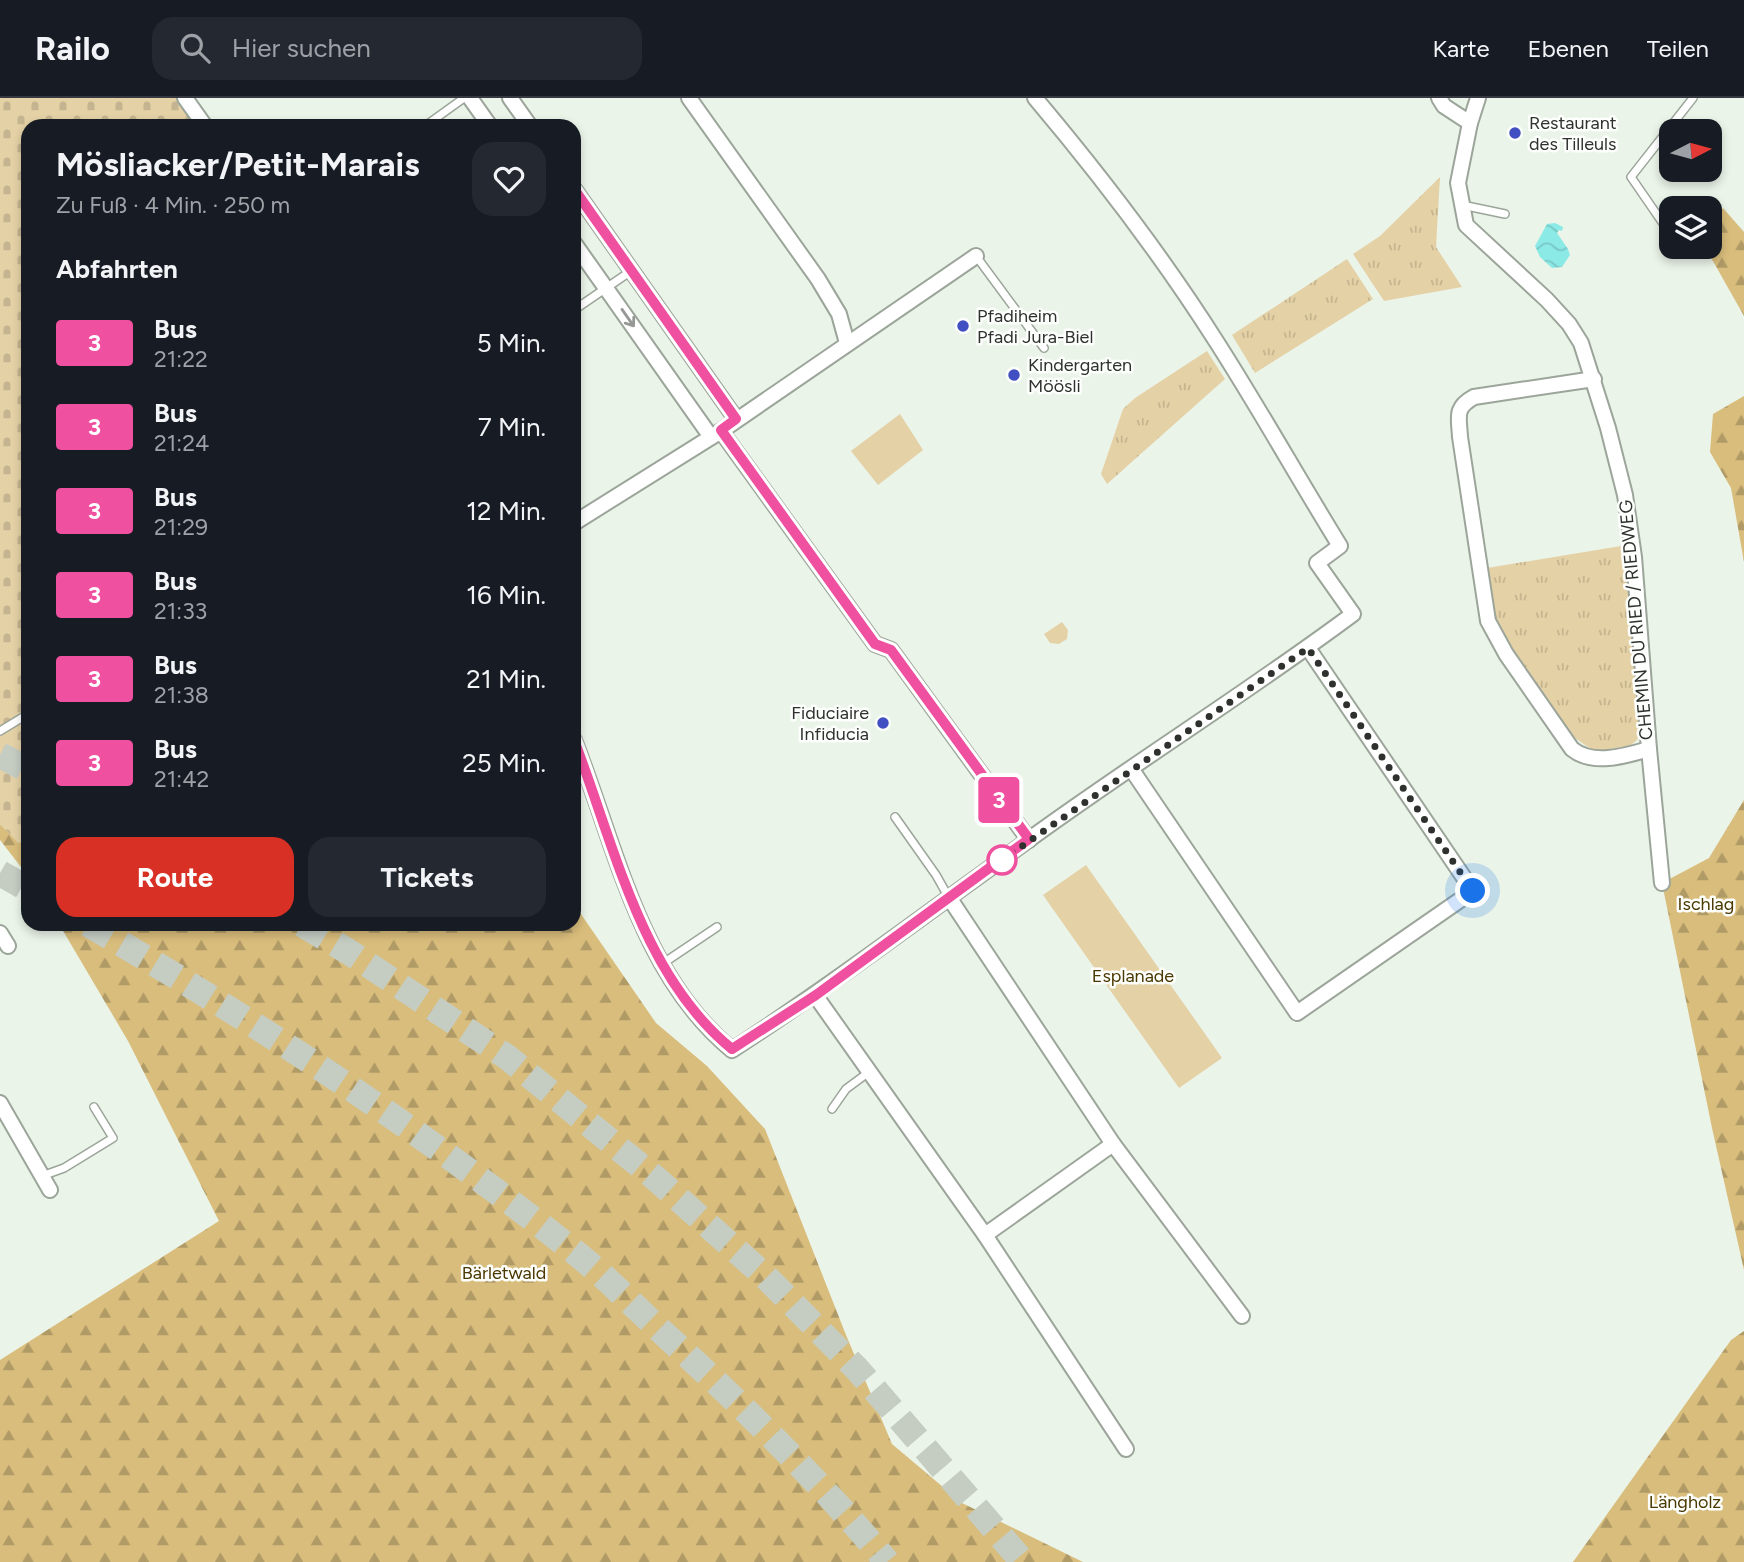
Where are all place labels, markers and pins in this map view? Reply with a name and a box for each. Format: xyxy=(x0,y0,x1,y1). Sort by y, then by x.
place label: Restaurant des Tilleuls xyxy=(1529,112,1617,155)
marker: Restaurant des Tilleuls xyxy=(1507,125,1523,141)
place label: Pfadiheim Pfadi Jura-Biel xyxy=(977,305,1093,348)
marker: Pfadiheim Pfadi Jura-Biel xyxy=(955,318,971,334)
place label: Kindergarten Möösli xyxy=(1028,354,1132,397)
marker: Kindergarten Möösli xyxy=(1006,367,1022,383)
place label: Fiduciaire Infiducia xyxy=(791,702,869,745)
marker: Fiduciaire Infiducia xyxy=(875,715,891,731)
unlabelled marker xyxy=(987,845,1017,875)

